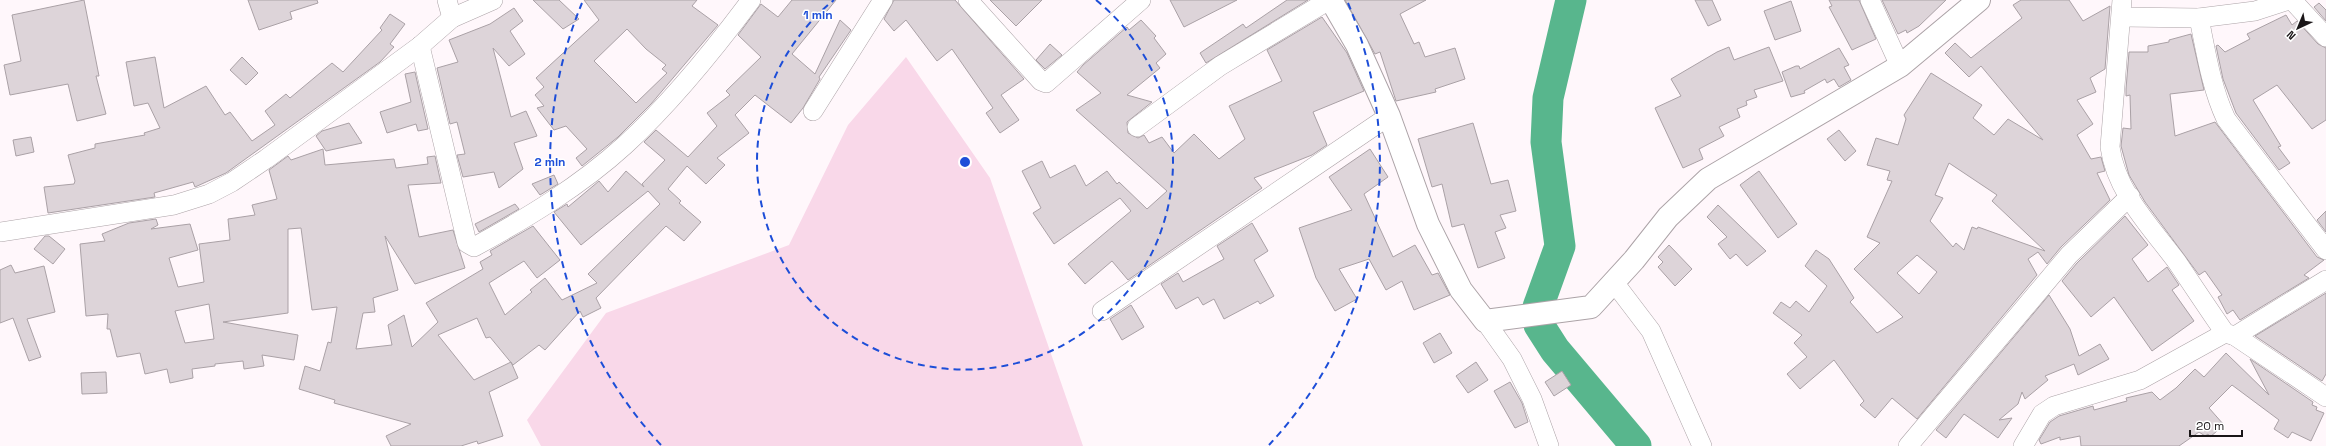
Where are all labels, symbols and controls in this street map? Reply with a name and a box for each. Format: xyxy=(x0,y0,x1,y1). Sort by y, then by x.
text: 1 min xyxy=(803,7,833,23)
north arrow xyxy=(2278,8,2318,48)
text: N xyxy=(2284,28,2299,43)
text: 2 min xyxy=(534,154,566,170)
centre of rings xyxy=(958,155,972,169)
scale bar xyxy=(2190,412,2242,438)
text: 20 m xyxy=(2196,418,2224,434)

